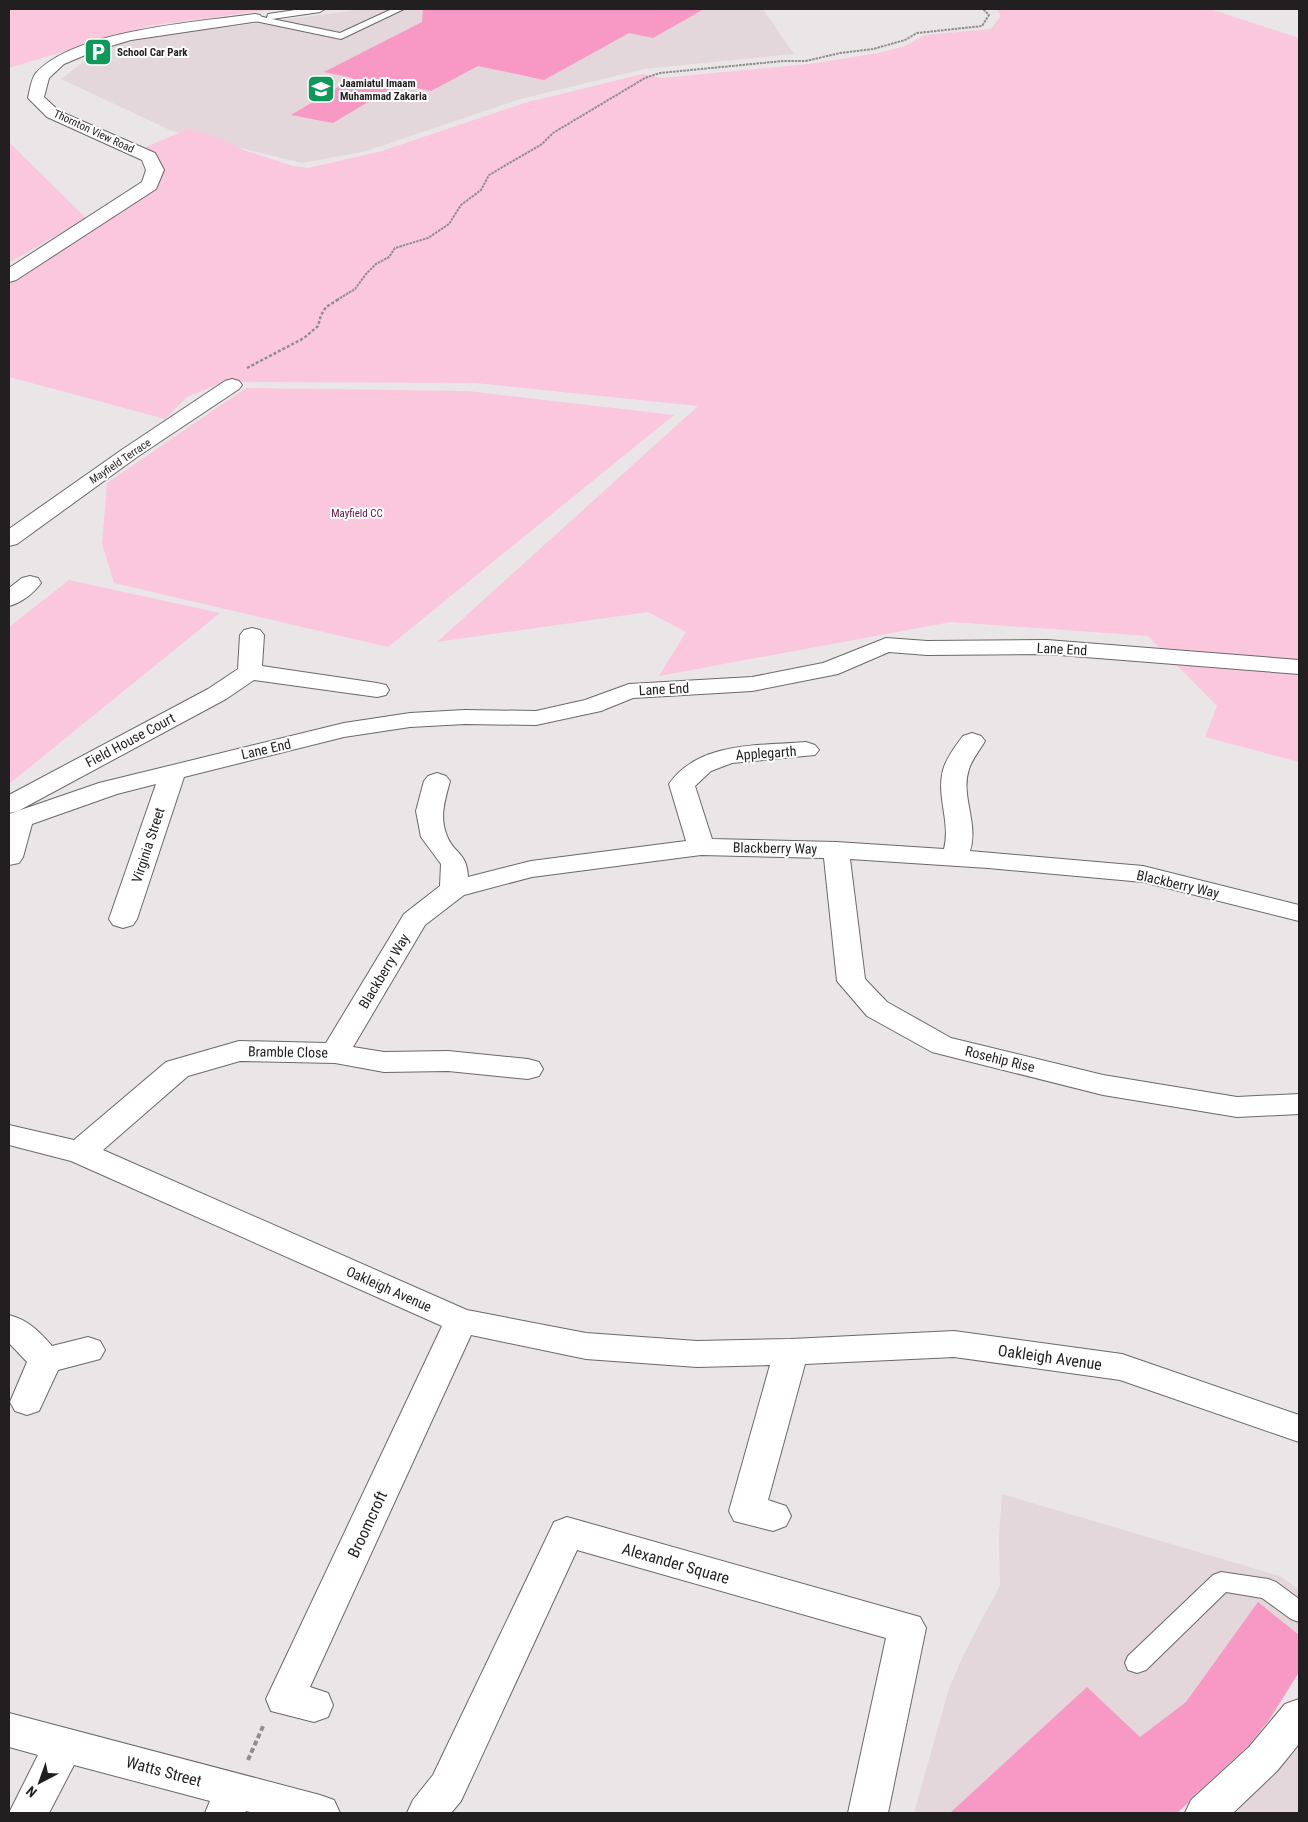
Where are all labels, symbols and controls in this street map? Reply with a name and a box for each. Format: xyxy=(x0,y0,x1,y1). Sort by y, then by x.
parking icon: School Car Park xyxy=(83,37,113,67)
place label: School Car Park xyxy=(117,46,188,59)
school or university icon: Jaamiatul Imaam Muhammad Zakaria xyxy=(306,74,336,104)
place label: Jaamiatul Imaam Muhammad Zakaria xyxy=(340,77,427,103)
street label: Thornton View Road xyxy=(51,107,136,156)
street label: Mayfield Terrace xyxy=(87,436,153,487)
park label: Mayfield CC xyxy=(331,507,383,520)
street label: Lane End xyxy=(1036,640,1088,658)
street label: Lane End xyxy=(638,680,690,698)
street label: Field House Court xyxy=(83,710,177,770)
street label: Lane End xyxy=(240,736,292,762)
street label: Applegarth xyxy=(735,743,797,763)
street label: Virginia Street xyxy=(128,805,168,885)
street label: Blackberry Way xyxy=(733,839,817,857)
street label: Blackberry Way xyxy=(1135,867,1221,901)
street label: Blackberry Way xyxy=(355,931,413,1011)
street label: Bramble Close xyxy=(248,1043,329,1061)
street label: Rosehip Rise xyxy=(964,1043,1037,1075)
street label: Oakleigh Avenue xyxy=(344,1263,434,1315)
street label: Oakleigh Avenue xyxy=(997,1341,1103,1374)
street label: Broomcroft xyxy=(344,1488,391,1561)
street label: Alexander Square xyxy=(620,1539,732,1588)
street label: Watts Street xyxy=(124,1752,204,1791)
north arrow xyxy=(15,1757,65,1807)
text: N xyxy=(23,1783,40,1801)

